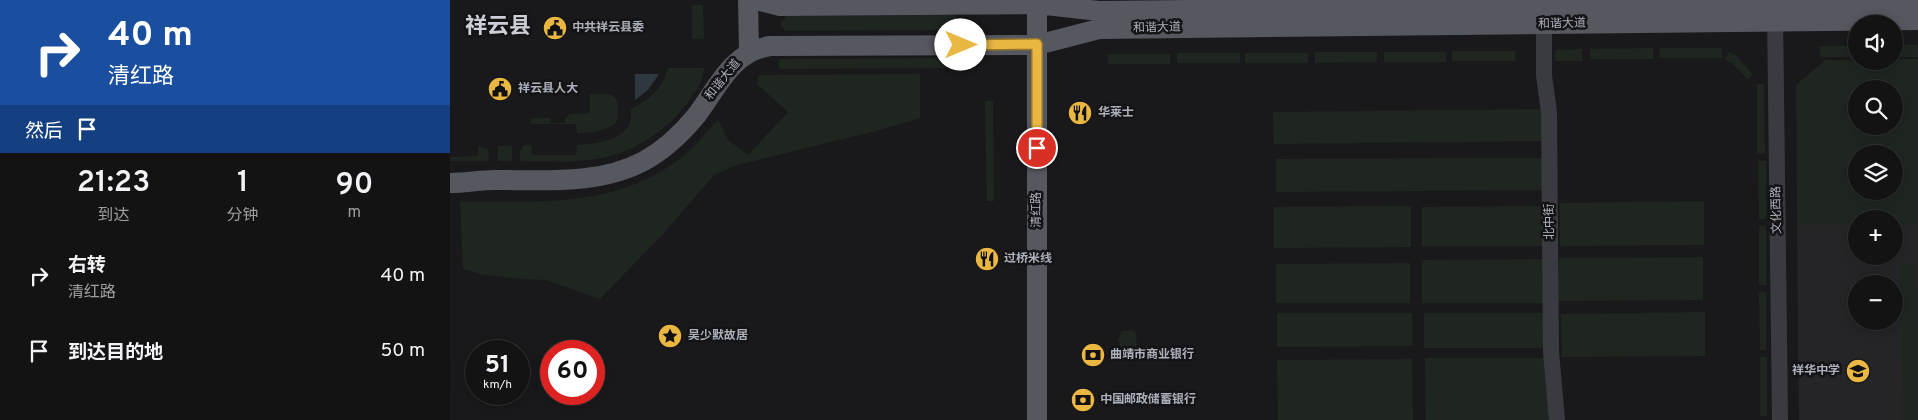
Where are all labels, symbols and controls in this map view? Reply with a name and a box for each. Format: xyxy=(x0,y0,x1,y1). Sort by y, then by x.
text: 40 m xyxy=(108,14,193,58)
district label: 祥云县 xyxy=(465,14,531,41)
public building icon: 中共祥云县委 xyxy=(542,15,568,41)
map controls xyxy=(1848,15,1903,330)
button: sound xyxy=(1848,15,1903,70)
street label: 和谐大道 xyxy=(1538,16,1586,32)
position arrow xyxy=(934,18,986,70)
icon: right xyxy=(25,20,90,85)
place label: 中共祥云县委 xyxy=(572,20,644,36)
street label: 和谐大道 xyxy=(1133,20,1181,36)
street label: 和谐大道 xyxy=(702,56,744,104)
text: 清红路 xyxy=(108,64,174,91)
public building icon: 祥云县人大 xyxy=(487,76,513,102)
button: search xyxy=(1848,80,1903,135)
place label: 祥云县人大 xyxy=(518,81,578,97)
restaurant icon: 华莱士 xyxy=(1067,100,1093,126)
place label: 华莱士 xyxy=(1098,105,1134,121)
icon: arrive xyxy=(73,115,101,143)
text: 然后 xyxy=(25,120,63,144)
pin xyxy=(1016,127,1058,169)
icon: arrive xyxy=(1023,134,1051,162)
button: layers xyxy=(1848,145,1903,200)
text: 21:23 xyxy=(77,165,150,202)
text: 1 xyxy=(237,165,249,202)
text: 90 xyxy=(335,167,373,204)
street label: 文化西路 xyxy=(1769,186,1785,234)
street label: 清红路 xyxy=(1029,192,1045,228)
text: m xyxy=(348,203,361,223)
street label: 北中街 xyxy=(1542,204,1558,240)
text: 到达 xyxy=(97,206,129,226)
text: 分钟 xyxy=(227,206,259,226)
button: + xyxy=(1848,210,1903,265)
restaurant icon: 过桥米线 xyxy=(974,246,1000,272)
place label: 过桥米线 xyxy=(1004,251,1052,267)
text: 右转 xyxy=(68,254,106,278)
icon: right xyxy=(25,262,53,290)
text: 40 m xyxy=(380,264,425,288)
button: − xyxy=(1848,275,1903,330)
text: 清红路 xyxy=(68,283,116,303)
place icon: 吴少默故居 xyxy=(657,323,683,349)
place label: 吴少默故居 xyxy=(688,328,748,344)
icon: arrive xyxy=(25,337,53,365)
text: 50 m xyxy=(380,339,425,363)
speed limit sign: 60 xyxy=(540,340,605,405)
text: 到达目的地 xyxy=(68,341,163,365)
bank icon: 曲靖市商业银行 xyxy=(1080,342,1106,368)
place label: 曲靖市商业银行 xyxy=(1110,347,1194,363)
text: 51 xyxy=(485,350,510,382)
school or university icon: 祥华中学 xyxy=(1845,358,1871,384)
place label: 祥华中学 xyxy=(1792,363,1840,379)
text: km/h xyxy=(483,377,512,393)
bank icon: 中国邮政储蓄银行 xyxy=(1070,387,1096,413)
place label: 中国邮政储蓄银行 xyxy=(1100,392,1196,408)

